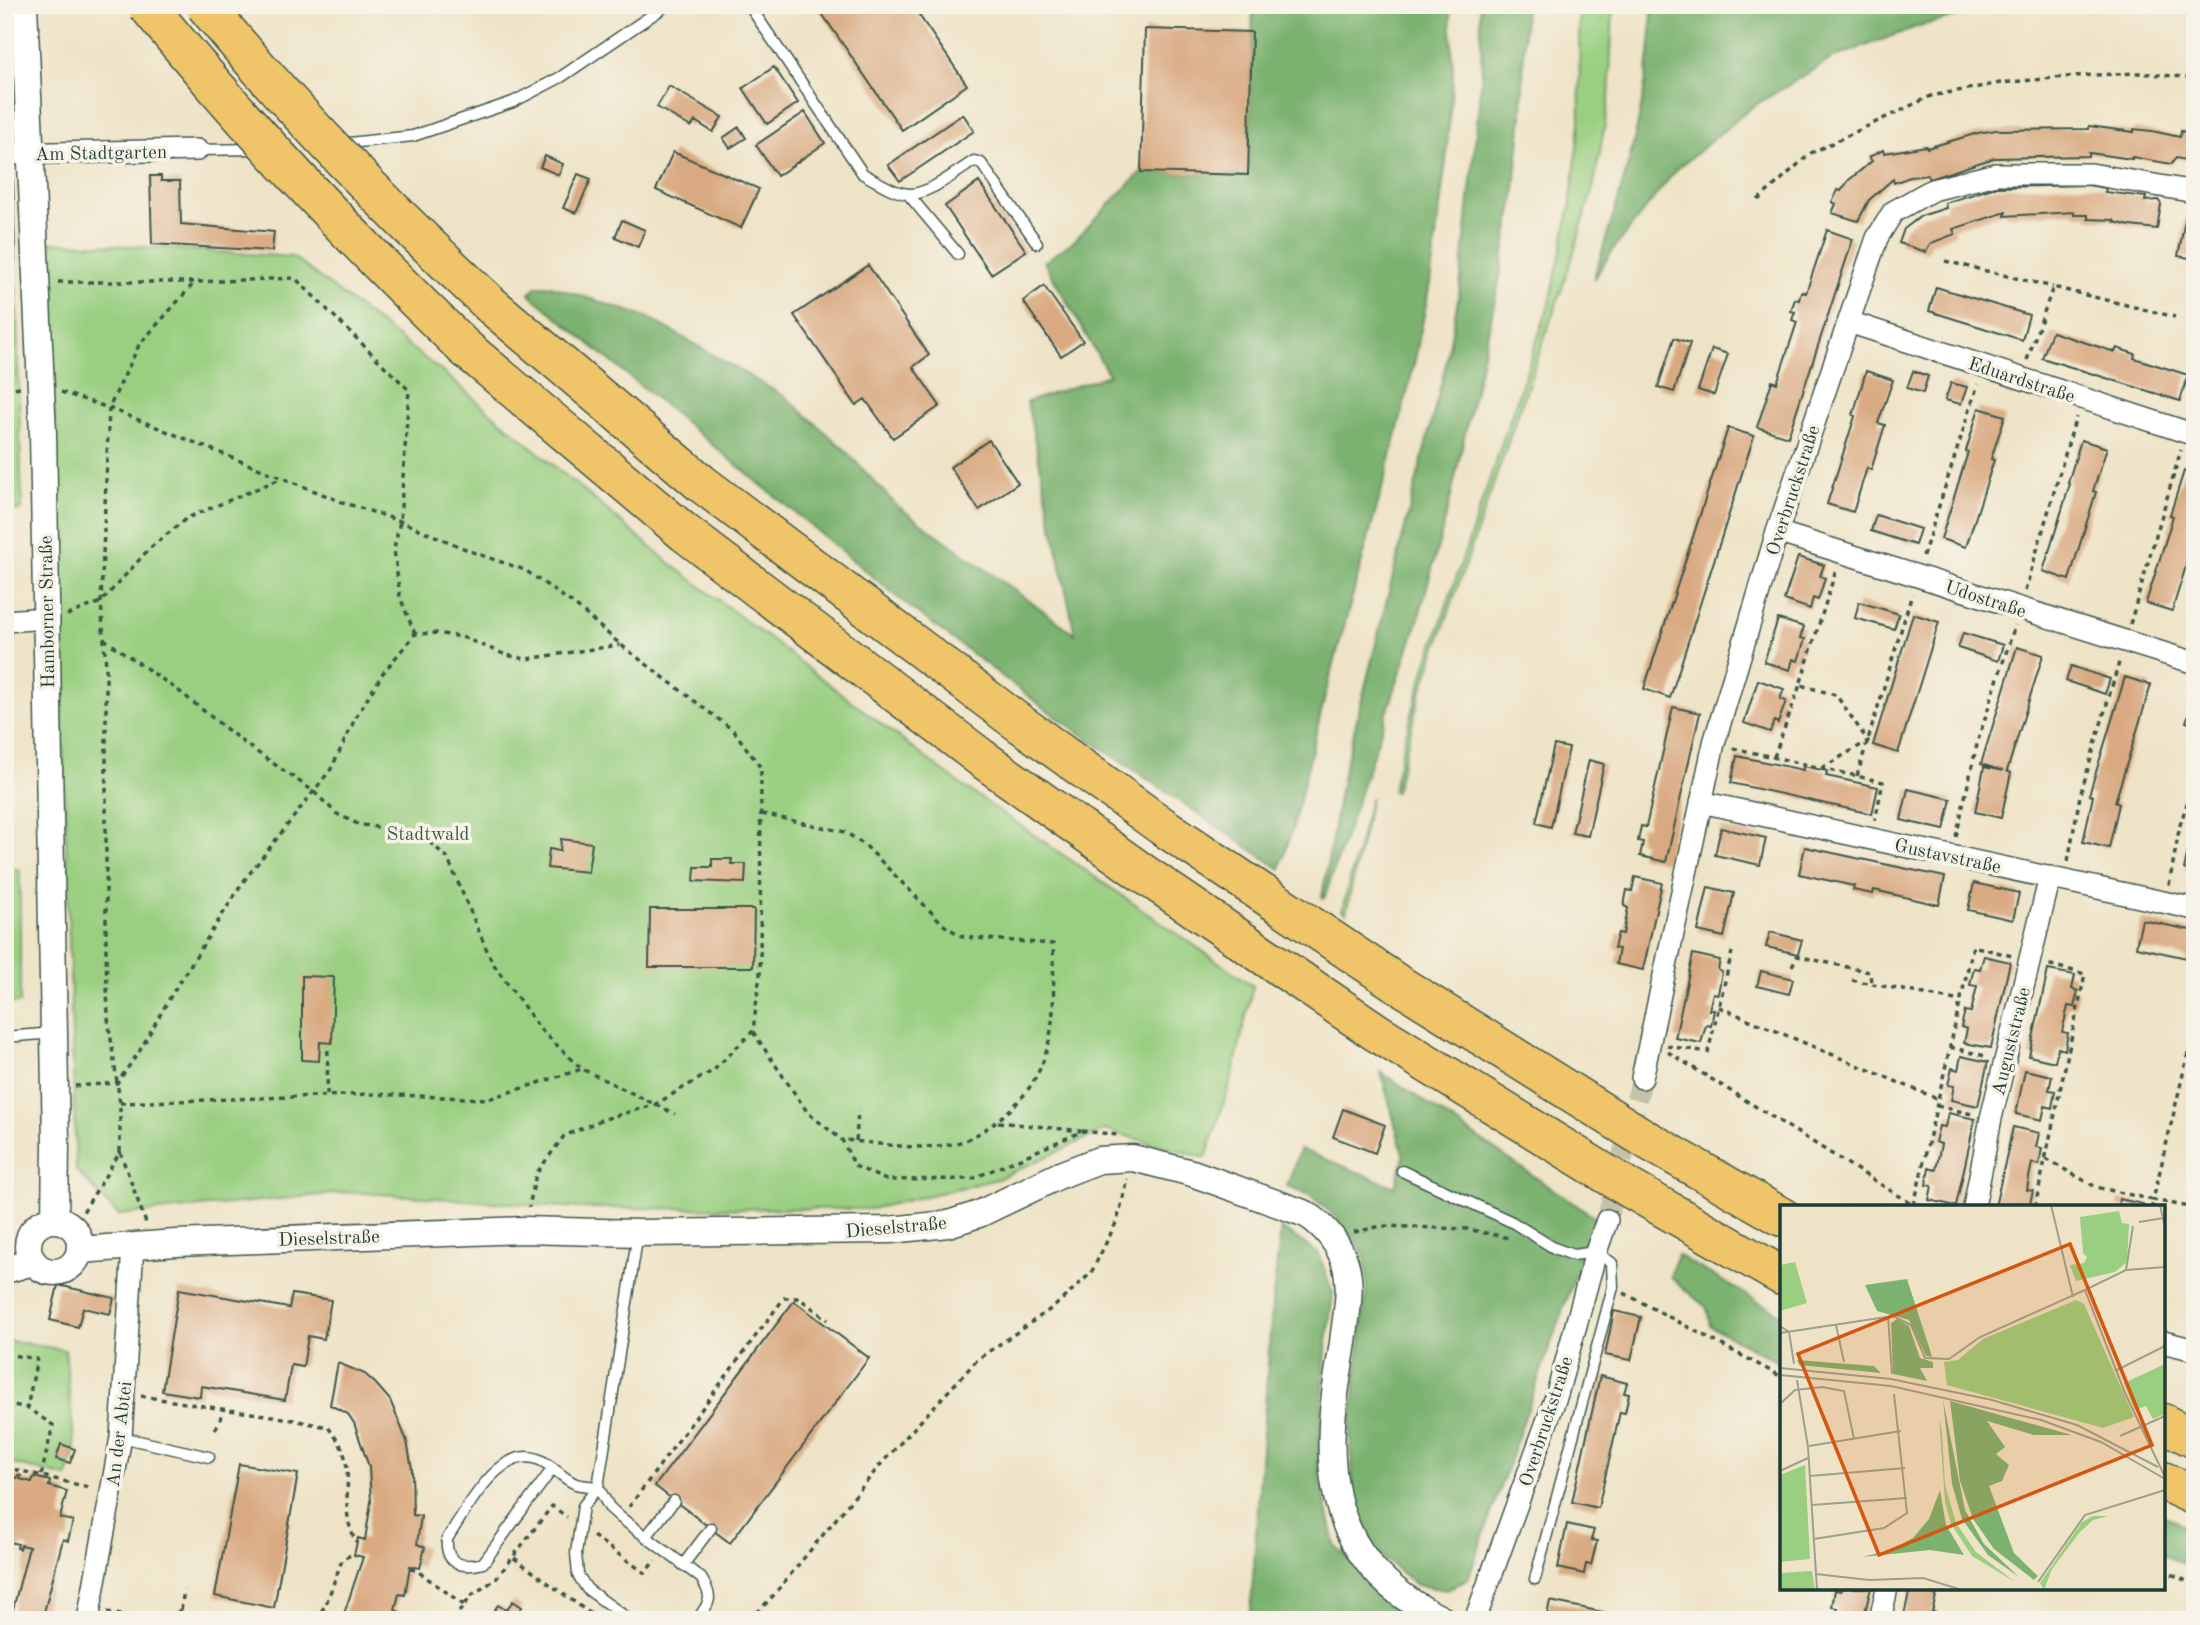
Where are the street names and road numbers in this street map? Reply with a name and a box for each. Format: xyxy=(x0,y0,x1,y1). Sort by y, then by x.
street label: Am Stadtgarten xyxy=(35,144,167,165)
street label: Eduardstraße xyxy=(1965,355,2077,408)
street label: Overbruckstraße xyxy=(1764,423,1824,558)
street label: Hamborner Straße xyxy=(38,535,59,689)
street label: Udostraße xyxy=(1942,578,2028,622)
street label: Gustavstraße xyxy=(1892,837,2002,878)
street label: Auguststraße xyxy=(1990,986,2035,1098)
street label: Dieselstraße xyxy=(845,1215,948,1242)
street label: Dieselstraße xyxy=(278,1228,380,1251)
street label: Overbruckstraße xyxy=(1517,1354,1577,1489)
street label: An der Abtei xyxy=(105,1380,136,1488)

